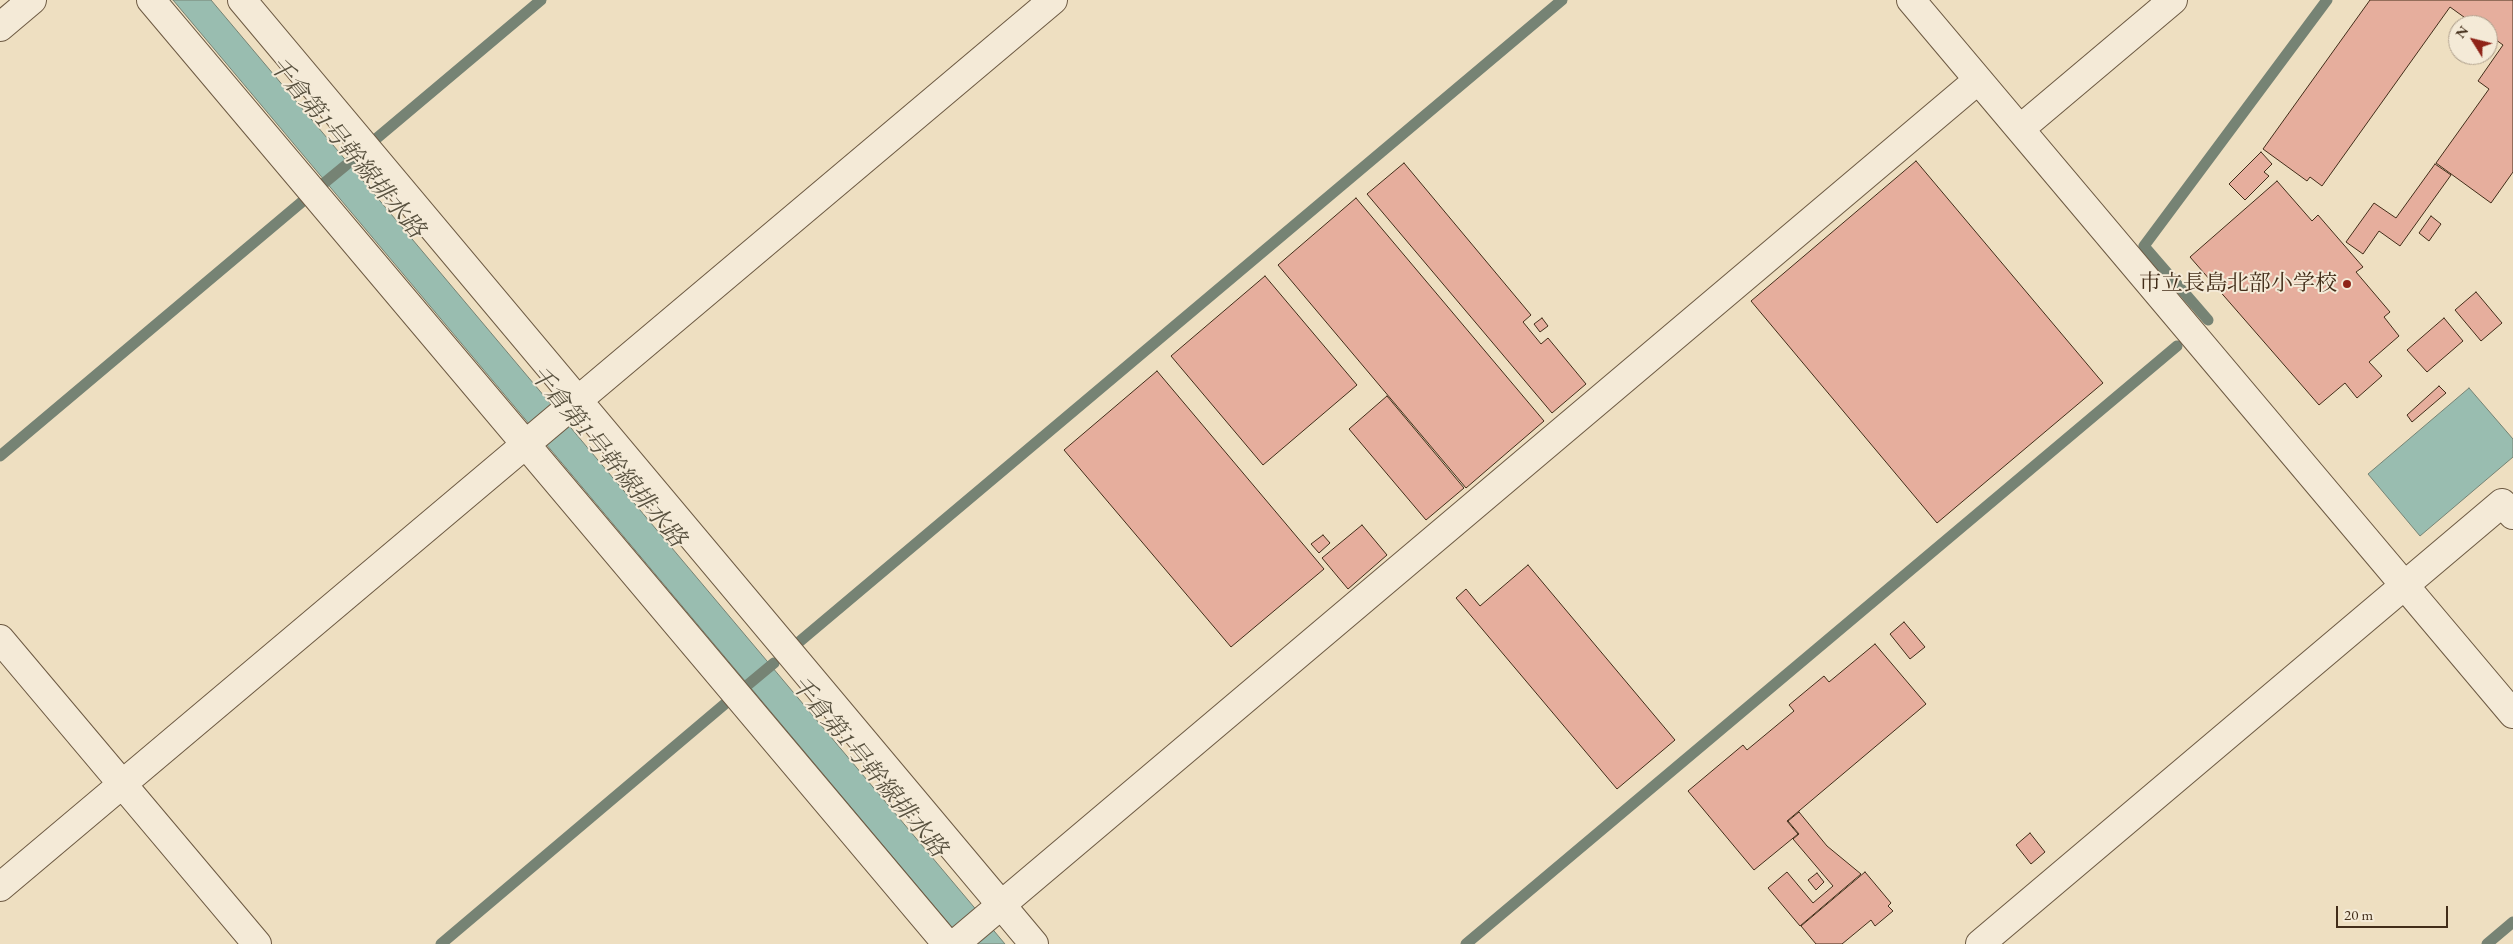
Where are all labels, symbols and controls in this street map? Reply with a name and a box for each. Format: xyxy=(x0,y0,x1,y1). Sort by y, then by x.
north arrow xyxy=(2448,15,2498,65)
text: N xyxy=(2451,22,2472,42)
water label: 千倉第1号幹線排水路 xyxy=(262,52,430,244)
place label: 市立長島北部小学校 xyxy=(2139,271,2337,297)
marker: 市立長島北部小学校 xyxy=(2341,278,2353,290)
water label: 千倉第1号幹線排水路 xyxy=(523,361,691,553)
water label: 千倉第1号幹線排水路 xyxy=(784,671,952,863)
scale bar xyxy=(2338,896,2450,928)
text: 20 m xyxy=(2344,905,2373,924)

